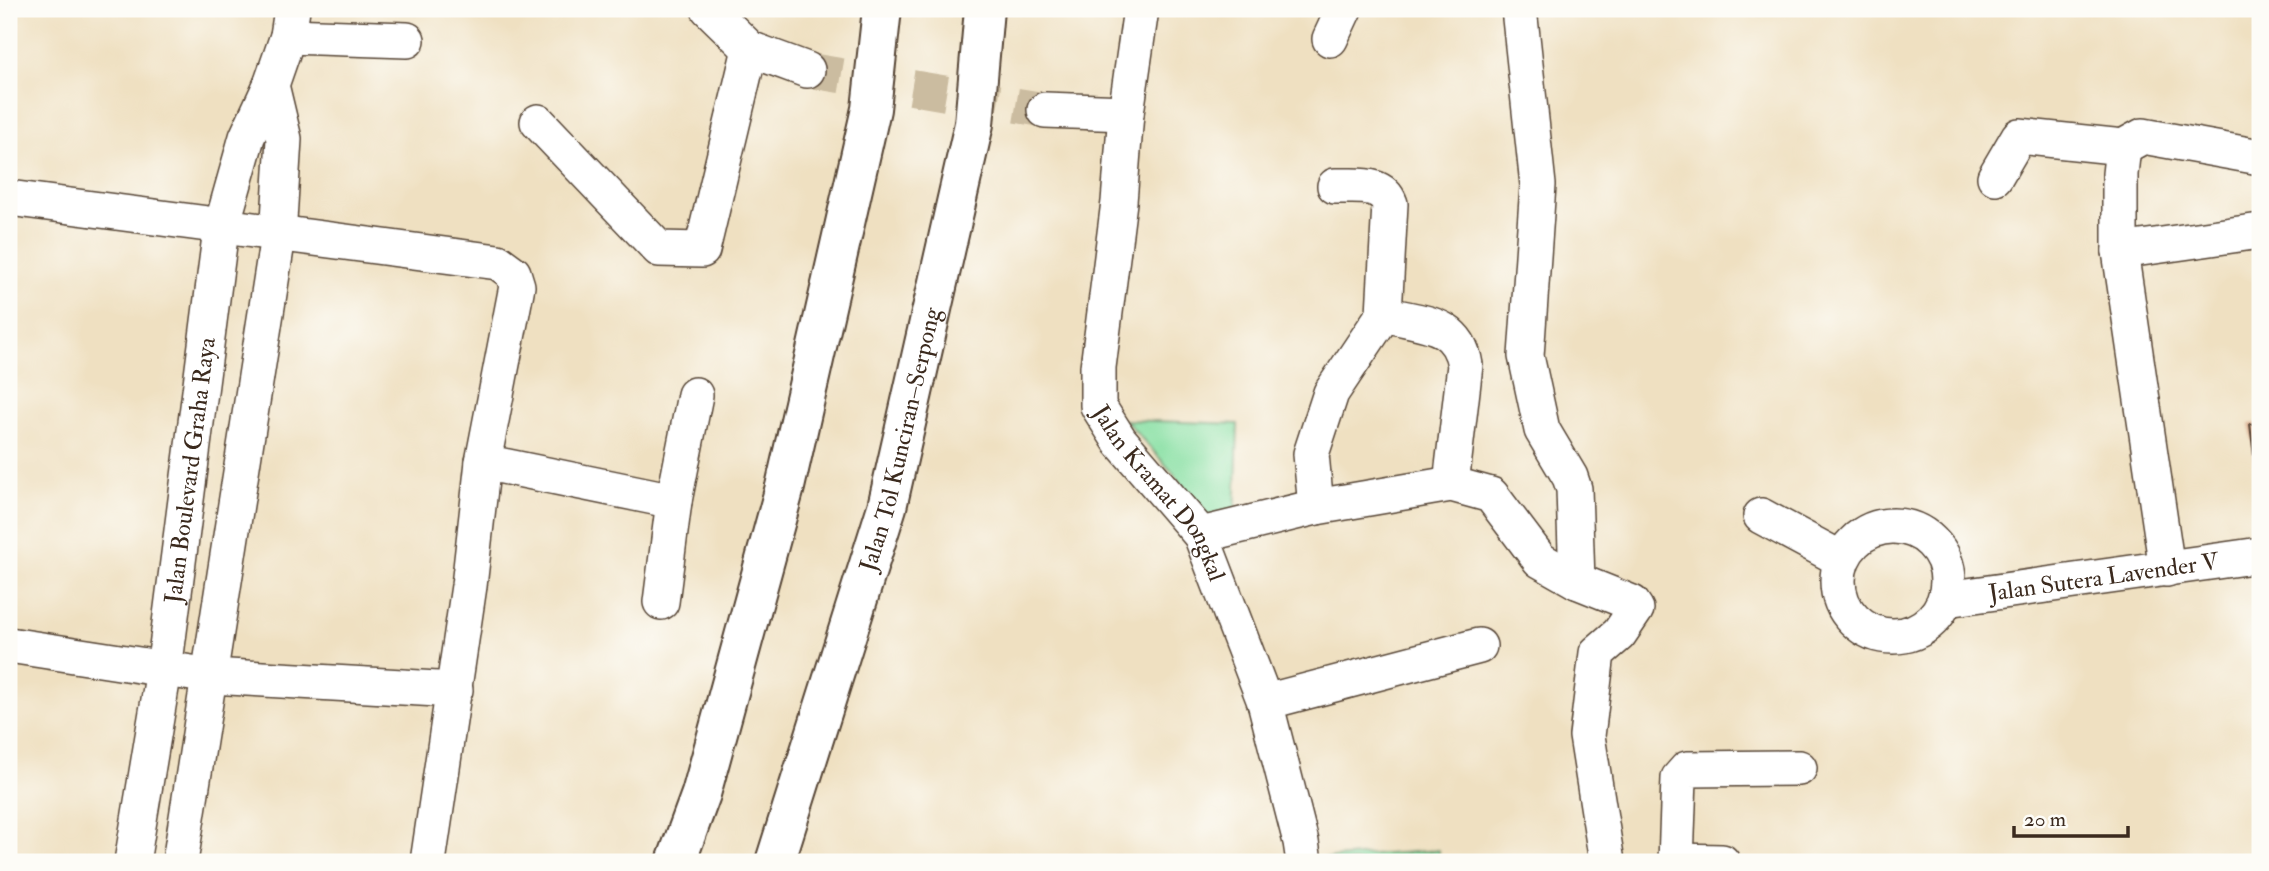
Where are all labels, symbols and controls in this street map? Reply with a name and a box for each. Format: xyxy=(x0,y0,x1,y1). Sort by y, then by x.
street label: Jalan Tol Kunciran–Serpong xyxy=(852,303,948,576)
street label: Jalan Boulevard Graha Raya xyxy=(157,334,222,606)
street label: Jalan Kramat Dongkal xyxy=(1085,398,1233,585)
street label: Jalan Sutera Lavender V xyxy=(1985,545,2222,609)
scale bar xyxy=(2014,794,2127,838)
text: 20 m xyxy=(2024,806,2066,833)

